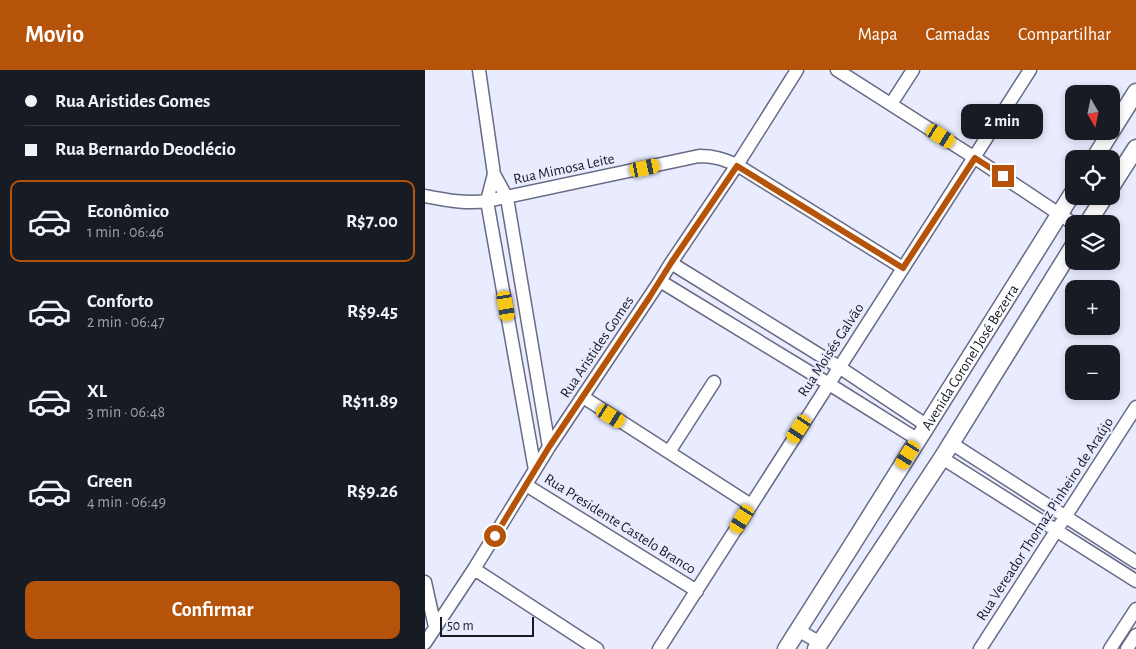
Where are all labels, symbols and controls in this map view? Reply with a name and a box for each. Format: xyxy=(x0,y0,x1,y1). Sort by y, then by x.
text: Movio xyxy=(25,23,84,47)
text: Mapa xyxy=(858,26,897,44)
text: Camadas xyxy=(925,26,990,44)
text: Compartilhar xyxy=(1018,26,1111,44)
north arrow xyxy=(1065,85,1120,140)
map controls xyxy=(1065,85,1120,400)
text: Rua Aristides Gomes xyxy=(55,92,210,111)
callout: 2 min xyxy=(962,104,1044,138)
text: 2 min xyxy=(984,113,1020,129)
car xyxy=(924,122,957,150)
text: Rua Bernardo Deoclécio xyxy=(55,140,236,159)
button: locate xyxy=(1065,150,1120,205)
street label: Rua Mimosa Leite xyxy=(512,151,616,187)
car xyxy=(628,158,661,178)
route end xyxy=(992,165,1014,187)
icon: car xyxy=(27,199,72,244)
text: Econômico xyxy=(87,202,169,221)
text: R$7.00 xyxy=(346,212,398,231)
button: layers xyxy=(1065,215,1120,270)
text: 1 min · 06:46 xyxy=(87,224,164,240)
button: + xyxy=(1065,280,1120,335)
street label: Avenida Coronel José Bezerra xyxy=(919,282,1021,432)
icon: car xyxy=(27,289,72,334)
car xyxy=(496,290,515,322)
text: Conforto xyxy=(87,292,153,311)
street label: Rua Aristides Gomes xyxy=(557,293,637,401)
street label: Rua Moisés Galvão xyxy=(795,301,867,399)
text: R$9.45 xyxy=(347,302,398,321)
text: 2 min · 06:47 xyxy=(87,314,165,330)
button: − xyxy=(1065,345,1120,400)
icon: car xyxy=(27,379,72,424)
text: XL xyxy=(87,382,107,401)
text: R$11.89 xyxy=(342,392,398,411)
car xyxy=(594,402,627,430)
text: 3 min · 06:48 xyxy=(87,404,165,420)
car xyxy=(784,412,813,446)
street label: Rua Vereador Thomaz Pinheiro de Araújo xyxy=(974,415,1116,623)
car xyxy=(893,438,922,472)
icon: car xyxy=(27,469,72,514)
street label: Rua Presidente Castelo Branco xyxy=(542,471,698,577)
text: Green xyxy=(87,472,133,491)
text: R$9.26 xyxy=(347,482,398,501)
text: 4 min · 06:49 xyxy=(87,494,166,510)
car xyxy=(727,502,756,536)
route start xyxy=(484,525,506,547)
button: Confirmar xyxy=(25,581,400,639)
scale bar xyxy=(440,614,534,637)
text: 50 m xyxy=(447,619,474,633)

